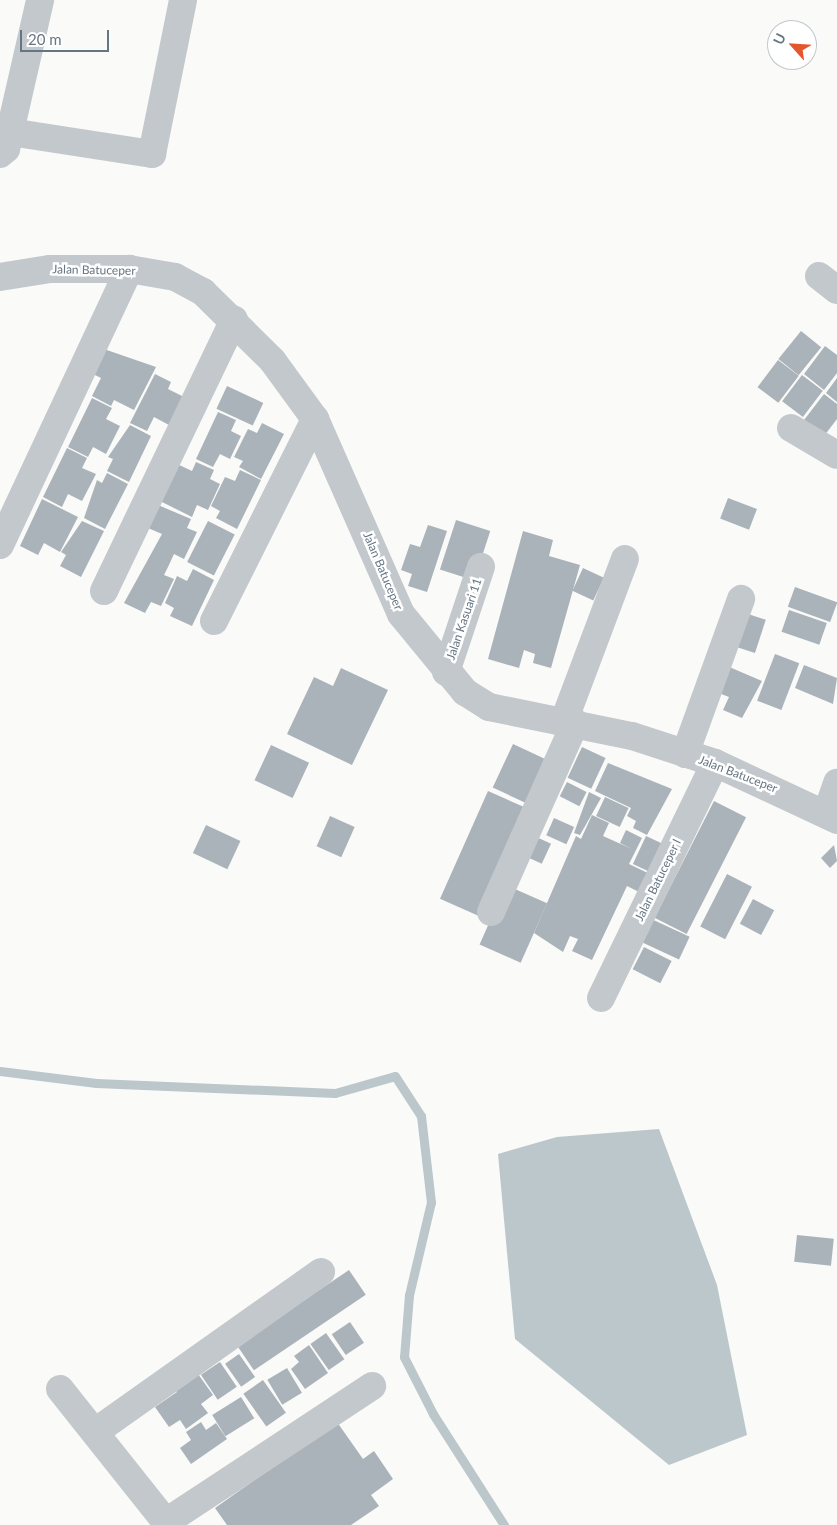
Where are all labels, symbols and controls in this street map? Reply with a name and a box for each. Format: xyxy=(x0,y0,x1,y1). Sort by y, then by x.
scale bar xyxy=(22,20,111,52)
north arrow xyxy=(767,20,817,70)
text: 20 m xyxy=(28,30,62,48)
text: U xyxy=(769,30,789,47)
street label: Jalan Batuceper xyxy=(52,262,136,278)
street label: Jalan Batuceper xyxy=(360,530,406,612)
street label: Jalan Kasuari 11 xyxy=(443,576,485,662)
street label: Jalan Batuceper xyxy=(697,752,779,796)
street label: Jalan Batuceper I xyxy=(632,837,684,923)

